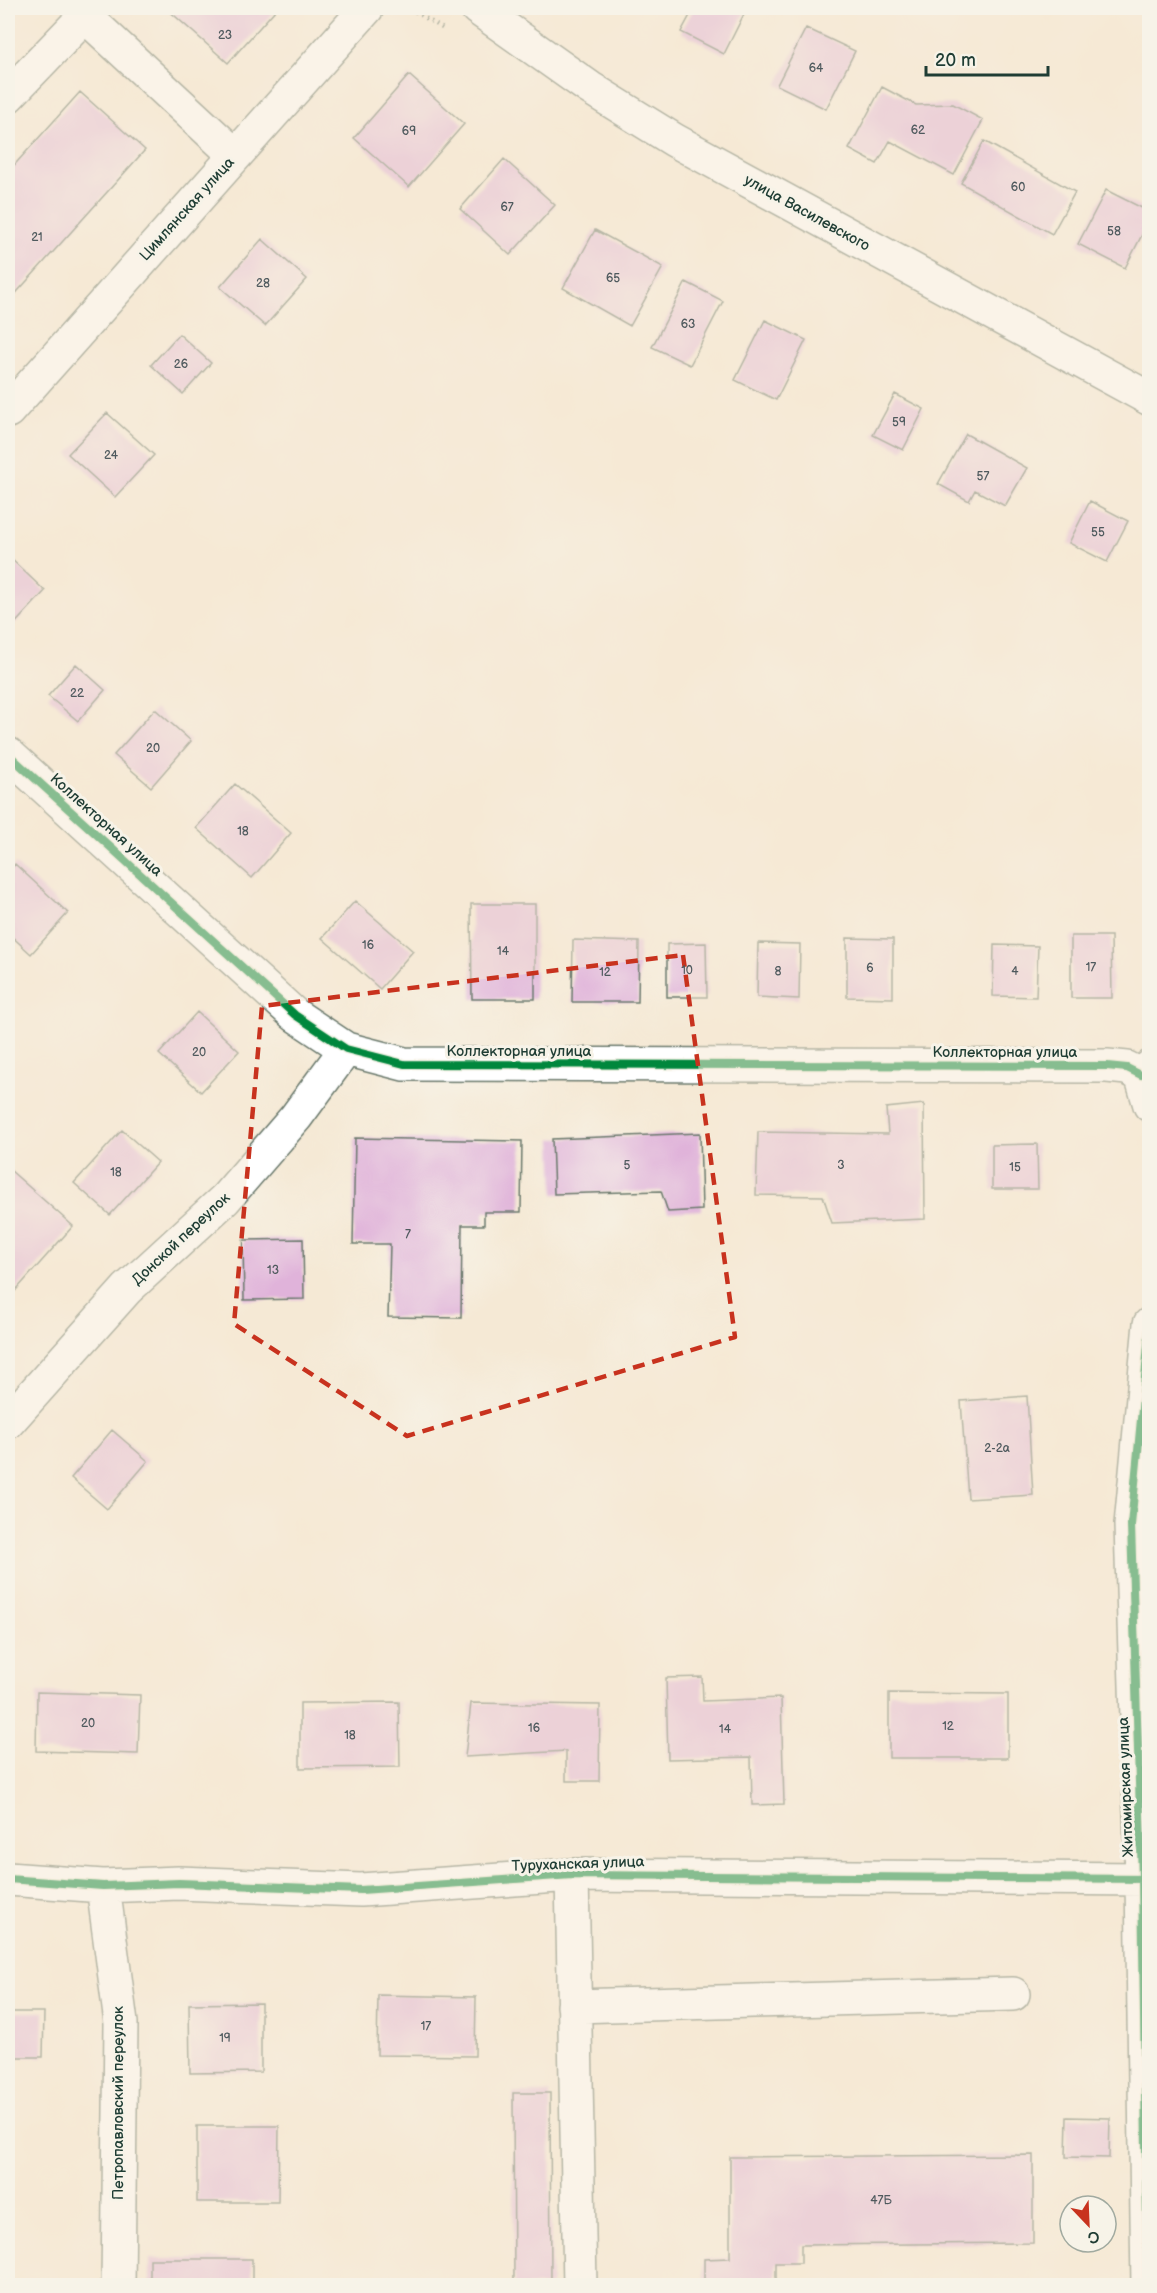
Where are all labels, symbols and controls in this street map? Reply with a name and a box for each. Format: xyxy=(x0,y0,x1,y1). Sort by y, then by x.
house number: 23 xyxy=(218,28,232,43)
scale bar xyxy=(926,39,1048,77)
text: 20 m xyxy=(935,50,976,71)
house number: 64 xyxy=(809,61,824,76)
house number: 62 xyxy=(911,123,925,138)
house number: 69 xyxy=(402,124,416,139)
street label: Цимлянская улица xyxy=(135,153,239,265)
street label: улица Василевского xyxy=(741,171,873,255)
house number: 60 xyxy=(1011,180,1025,195)
house number: 67 xyxy=(500,200,514,215)
house number: 58 xyxy=(1107,224,1121,239)
house number: 21 xyxy=(31,230,43,245)
house number: 65 xyxy=(606,271,620,286)
house number: 28 xyxy=(256,276,270,291)
house number: 63 xyxy=(681,317,695,332)
house number: 26 xyxy=(174,357,188,372)
house number: 59 xyxy=(892,415,906,430)
house number: 24 xyxy=(104,448,119,463)
house number: 57 xyxy=(977,469,989,484)
house number: 55 xyxy=(1091,525,1105,540)
house number: 22 xyxy=(70,686,84,701)
house number: 20 xyxy=(146,741,160,756)
street label: Коллекторная улица xyxy=(46,769,166,881)
house number: 18 xyxy=(237,824,249,839)
house number: 16 xyxy=(362,938,374,953)
house number: 14 xyxy=(497,944,510,959)
house number: 17 xyxy=(1086,960,1096,975)
house number: 6 xyxy=(866,961,874,976)
house number: 10 xyxy=(681,963,693,978)
house number: 8 xyxy=(775,964,782,979)
house number: 4 xyxy=(1011,964,1019,979)
house number: 12 xyxy=(599,965,611,980)
street label: Коллекторная улица xyxy=(447,1042,592,1061)
street label: Коллекторная улица xyxy=(933,1043,1078,1062)
house number: 20 xyxy=(192,1045,206,1060)
house number: 5 xyxy=(624,1158,631,1173)
house number: 3 xyxy=(837,1158,845,1173)
house number: 15 xyxy=(1009,1160,1021,1175)
house number: 18 xyxy=(110,1165,122,1180)
street label: Донской переулок xyxy=(128,1189,234,1289)
house number: 7 xyxy=(405,1227,411,1242)
house number: 13 xyxy=(267,1263,279,1278)
house number: 2-2а xyxy=(984,1441,1010,1456)
house number: 20 xyxy=(81,1716,95,1731)
street label: Житомирская улица xyxy=(1114,1716,1138,1858)
house number: 12 xyxy=(942,1719,954,1734)
house number: 16 xyxy=(528,1721,540,1736)
house number: 14 xyxy=(719,1722,732,1737)
house number: 18 xyxy=(344,1728,356,1743)
street label: Туруханская улица xyxy=(511,1852,645,1876)
street label: Петропавловский переулок xyxy=(109,2006,128,2200)
house number: 17 xyxy=(421,2019,431,2034)
house number: 19 xyxy=(219,2031,231,2046)
house number: 47Б xyxy=(870,2193,892,2208)
north arrow xyxy=(1058,2194,1118,2254)
text: С xyxy=(1084,2226,1102,2247)

